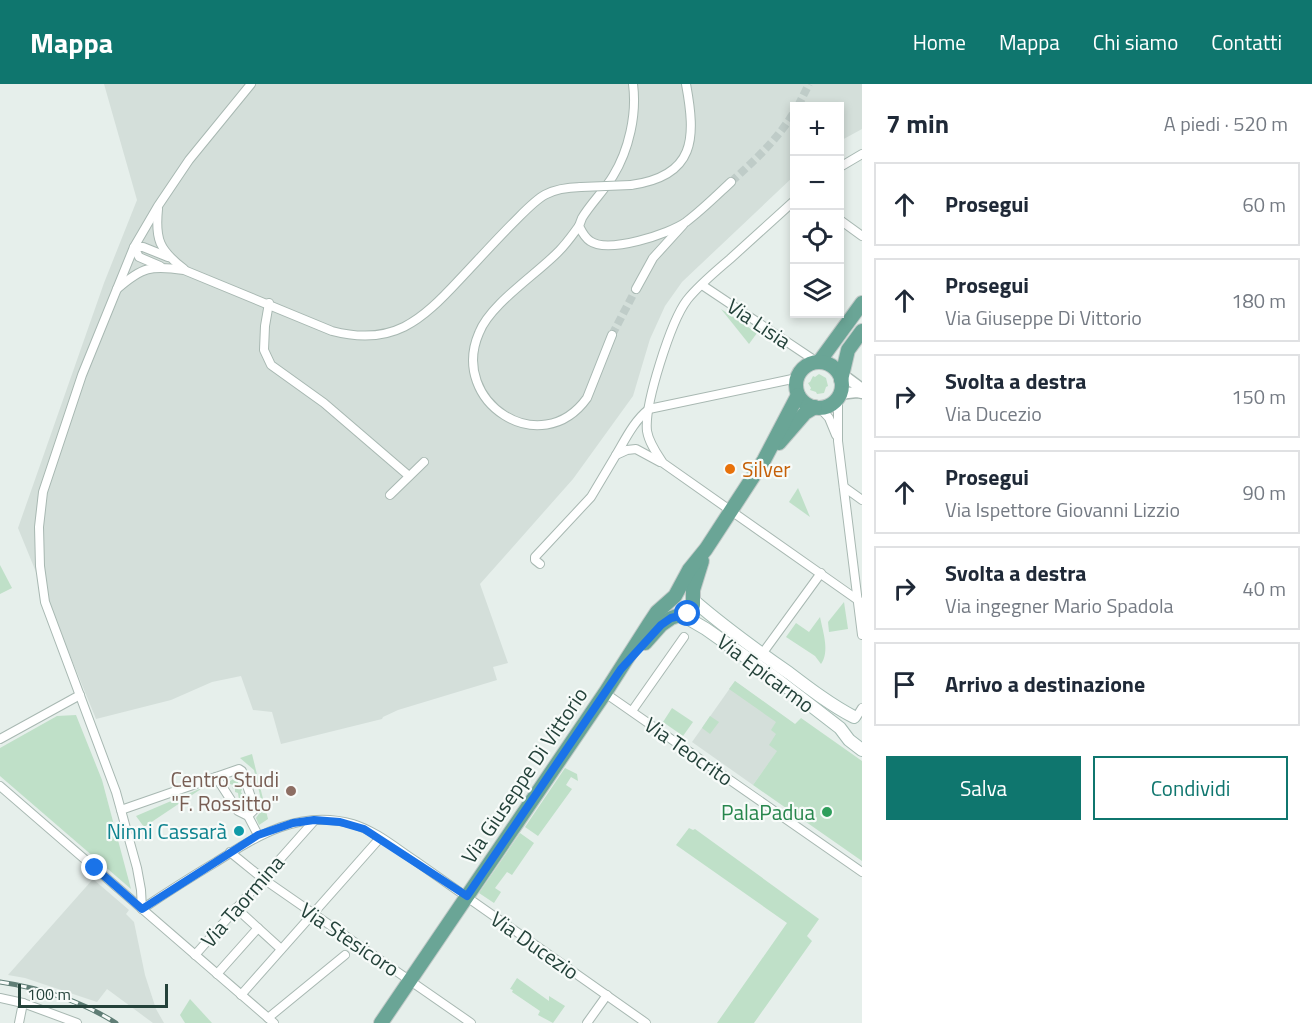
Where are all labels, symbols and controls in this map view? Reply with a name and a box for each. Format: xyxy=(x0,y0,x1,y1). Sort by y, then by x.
text: Mappa xyxy=(30,21,113,64)
text: Home xyxy=(913,26,966,58)
text: Mappa xyxy=(999,26,1060,58)
text: Chi siamo xyxy=(1093,26,1178,58)
text: Contatti xyxy=(1211,26,1282,58)
map controls xyxy=(790,102,844,318)
button: + xyxy=(790,102,844,156)
text: 7 min xyxy=(886,104,949,143)
text: A piedi · 520 m xyxy=(1164,108,1288,139)
button: − xyxy=(790,156,844,210)
text: Prosegui xyxy=(945,187,1029,221)
icon: ahead xyxy=(888,188,921,221)
text: 60 m xyxy=(1242,189,1286,220)
button: locate xyxy=(790,210,844,264)
button: layers xyxy=(790,264,844,318)
text: Prosegui xyxy=(945,268,1029,302)
icon: ahead xyxy=(888,284,921,317)
text: 180 m xyxy=(1231,285,1286,316)
street label: Via Lisia xyxy=(720,290,798,357)
text: Via Giuseppe Di Vittorio xyxy=(945,302,1142,333)
text: Svolta a destra xyxy=(945,364,1087,398)
icon: right xyxy=(888,380,921,413)
text: 150 m xyxy=(1231,381,1286,412)
text: Via Ducezio xyxy=(945,398,1042,429)
place label: Silver xyxy=(742,453,791,485)
text: Prosegui xyxy=(945,460,1029,494)
marker: Silver xyxy=(723,462,737,476)
icon: ahead xyxy=(888,476,921,509)
text: 90 m xyxy=(1242,477,1286,508)
text: Via Ispettore Giovanni Lizzio xyxy=(945,494,1180,525)
text: Svolta a destra xyxy=(945,556,1087,590)
icon: right xyxy=(888,572,921,605)
text: 40 m xyxy=(1242,573,1286,604)
text: Via ingegner Mario Spadola xyxy=(945,590,1174,621)
route start xyxy=(674,600,700,626)
street label: Via Epicarmo xyxy=(711,626,821,720)
text: Arrivo a destinazione xyxy=(945,667,1145,701)
icon: arrive xyxy=(888,668,921,701)
street label: Via Giuseppe Di Vittorio xyxy=(453,680,595,870)
street label: Via Teocrito xyxy=(638,709,740,793)
button: Salva xyxy=(886,756,1081,820)
button: Condividi xyxy=(1093,756,1288,820)
place label: Centro Studi "F. Rossitto" xyxy=(170,763,279,819)
marker: Centro Studi "F. Rossitto" xyxy=(284,784,298,798)
place label: PalaPadua xyxy=(721,796,815,828)
marker: PalaPadua xyxy=(820,805,834,819)
place label: Ninni Cassarà xyxy=(107,815,227,847)
marker: Ninni Cassarà xyxy=(232,824,246,838)
street label: Via Taormina xyxy=(193,847,292,955)
route end xyxy=(81,854,107,880)
street label: Via Stesicoro xyxy=(294,894,406,984)
street label: Via Ducezio xyxy=(484,903,586,987)
scale bar xyxy=(18,981,168,1008)
text: 100 m xyxy=(27,982,71,1006)

